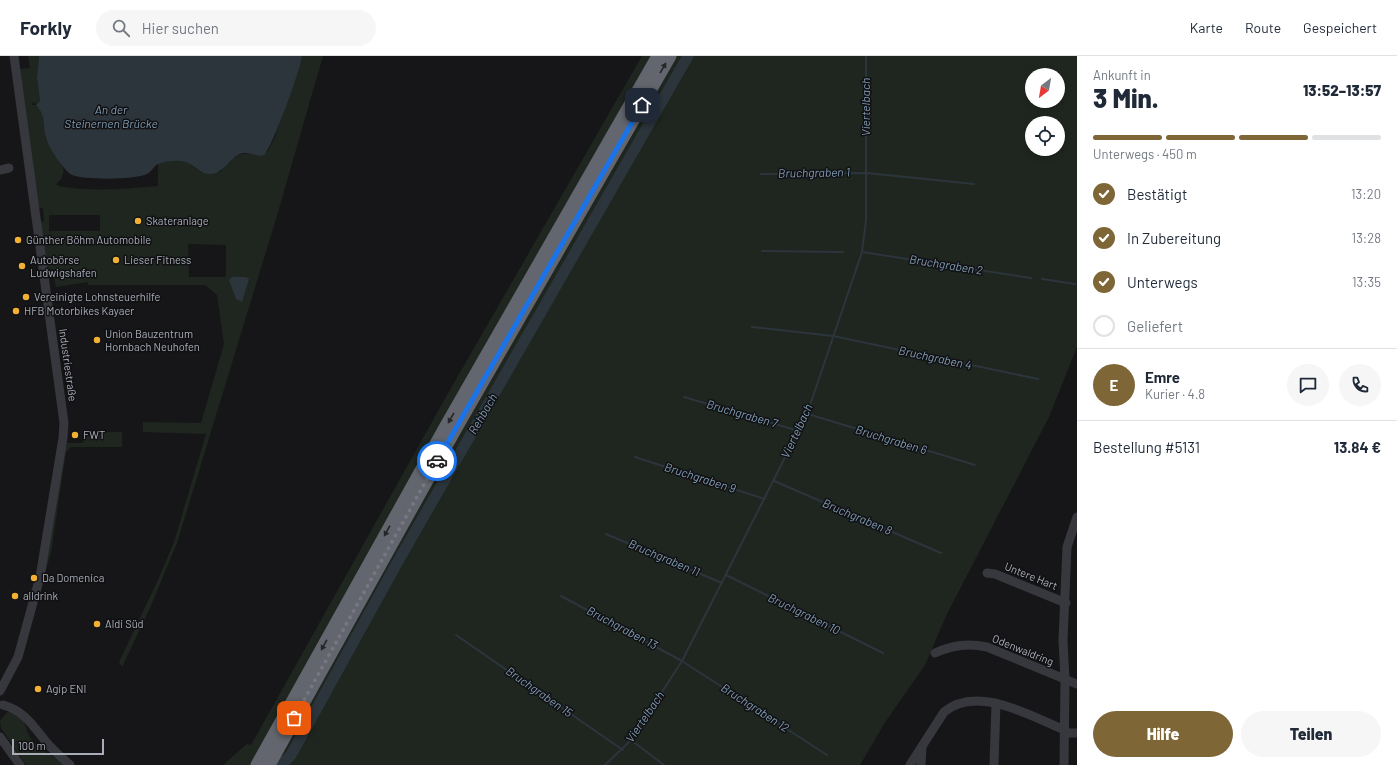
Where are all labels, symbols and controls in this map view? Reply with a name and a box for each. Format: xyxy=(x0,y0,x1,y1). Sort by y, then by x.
search box xyxy=(96,10,376,46)
text: Forkly xyxy=(20,16,72,39)
icon: search xyxy=(110,17,132,39)
text: Hier suchen xyxy=(142,19,219,37)
text: Karte xyxy=(1190,19,1223,36)
text: Route xyxy=(1245,19,1281,36)
text: Gespeichert xyxy=(1303,19,1377,36)
one-way arrow xyxy=(659,62,666,74)
text: Ankunft in xyxy=(1093,67,1151,83)
north arrow xyxy=(1025,68,1065,108)
map controls xyxy=(1025,68,1065,156)
water label: Viertelbach xyxy=(858,78,872,136)
text: 13:52–13:57 xyxy=(1303,81,1381,99)
text: 3 Min. xyxy=(1093,82,1159,113)
pin xyxy=(625,88,659,122)
icon: home xyxy=(631,94,653,116)
water label: An der Steinernen Brücke xyxy=(64,102,158,130)
button: locate xyxy=(1025,116,1065,156)
text: Unterwegs · 450 m xyxy=(1093,146,1197,162)
water label: Bruchgraben 1 xyxy=(778,164,850,180)
icon: check xyxy=(1093,183,1115,205)
text: Bestätigt xyxy=(1127,185,1187,203)
text: 13:20 xyxy=(1351,186,1381,202)
place label: Skateranlage xyxy=(146,214,209,227)
marker: Skateranlage xyxy=(133,216,143,226)
icon: check xyxy=(1093,227,1115,249)
text: In Zubereitung xyxy=(1127,229,1221,247)
text: 13:28 xyxy=(1352,230,1381,246)
place label: Günther Böhm Automobile xyxy=(26,233,151,246)
marker: Günther Böhm Automobile xyxy=(13,235,23,245)
water label: Bruchgraben 2 xyxy=(908,251,984,277)
place label: Autobörse Ludwigshafen xyxy=(30,253,97,279)
place label: Lieser Fitness xyxy=(124,253,191,266)
marker: Lieser Fitness xyxy=(111,255,121,265)
marker: Autobörse Ludwigshafen xyxy=(17,261,27,271)
icon: check xyxy=(1093,271,1115,293)
text: Unterwegs xyxy=(1127,273,1198,291)
text: 13:35 xyxy=(1352,274,1381,290)
place label: Vereinigte Lohnsteuerhilfe xyxy=(34,290,160,303)
marker: Vereinigte Lohnsteuerhilfe xyxy=(21,292,31,302)
place label: HFB Motorbikes Kayaer xyxy=(24,304,134,317)
marker: HFB Motorbikes Kayaer xyxy=(11,306,21,316)
text: Geliefert xyxy=(1127,317,1183,335)
place label: Union Bauzentrum Hornbach Neuhofen xyxy=(105,327,200,353)
street label: Industriestraße xyxy=(57,328,80,402)
marker: Union Bauzentrum Hornbach Neuhofen xyxy=(92,335,102,345)
water label: Bruchgraben 4 xyxy=(897,342,973,372)
button: chat xyxy=(1287,364,1329,406)
button: phone xyxy=(1339,364,1381,406)
text: Emre xyxy=(1145,368,1180,386)
text: E xyxy=(1110,376,1118,394)
text: Kurier · 4.8 xyxy=(1145,386,1205,402)
water label: Rehbach xyxy=(465,391,499,436)
water label: Bruchgraben 7 xyxy=(705,396,781,430)
water label: Viertelbach xyxy=(777,401,815,460)
one-way arrow xyxy=(447,412,454,424)
water label: Bruchgraben 6 xyxy=(854,422,929,457)
place label: FWT xyxy=(83,428,105,441)
marker: FWT xyxy=(70,430,80,440)
text: Bestellung #5131 xyxy=(1093,438,1200,456)
text: 13.84 € xyxy=(1334,438,1381,456)
courier xyxy=(417,441,457,481)
icon: car xyxy=(426,450,448,472)
water label: Bruchgraben 9 xyxy=(663,459,738,495)
water label: Bruchgraben 8 xyxy=(821,495,894,537)
one-way arrow xyxy=(383,525,390,537)
water label: Bruchgraben 11 xyxy=(627,536,702,578)
street label: Untere Hart xyxy=(1003,559,1059,592)
place label: Da Domenica xyxy=(42,571,104,584)
marker: Da Domenica xyxy=(29,573,39,583)
place label: alldrink xyxy=(23,589,58,602)
water label: Bruchgraben 10 xyxy=(766,590,843,637)
marker: alldrink xyxy=(10,591,20,601)
water label: Bruchgraben 13 xyxy=(585,603,660,652)
place label: Aldi Süd xyxy=(105,617,144,630)
marker: Aldi Süd xyxy=(92,619,102,629)
street label: Odenwaldring xyxy=(991,631,1056,668)
one-way arrow xyxy=(320,639,327,650)
water label: Bruchgraben 15 xyxy=(504,663,576,719)
water label: Bruchgraben 12 xyxy=(719,680,792,734)
place label: Agip ENI xyxy=(46,682,86,695)
marker: Agip ENI xyxy=(33,684,43,694)
water label: Viertelbach xyxy=(622,688,666,745)
pin xyxy=(277,701,311,735)
icon: bag xyxy=(283,707,305,729)
button: Hilfe xyxy=(1093,711,1233,757)
button: Teilen xyxy=(1241,711,1381,757)
scale bar xyxy=(12,737,104,756)
text: 100 m xyxy=(18,739,46,752)

